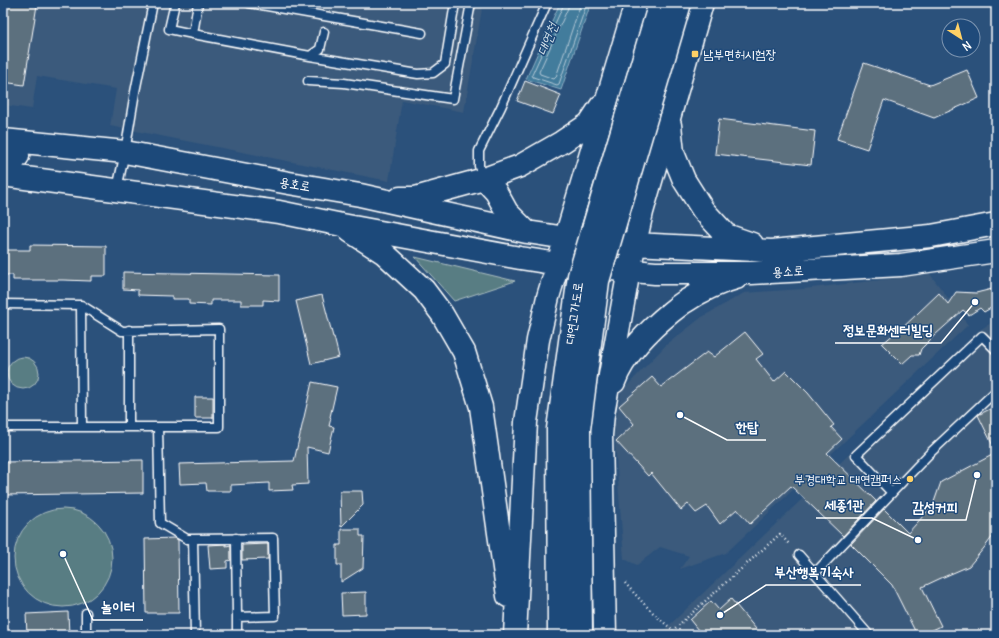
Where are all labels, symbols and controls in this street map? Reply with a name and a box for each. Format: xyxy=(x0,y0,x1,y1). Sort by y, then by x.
water label: 대연천 xyxy=(533,18,562,58)
north arrow xyxy=(941,18,981,58)
text: N xyxy=(960,38,974,54)
place label: 남부면허시험장 xyxy=(703,46,776,63)
marker: 남부면허시험장 xyxy=(690,49,700,59)
street label: 용호로 xyxy=(278,173,312,195)
street label: 용소로 xyxy=(772,262,804,280)
street label: 대연고가도로 xyxy=(561,281,587,345)
callout: 정보문화센터빌딩 xyxy=(835,317,941,343)
text: 정보문화센터빌딩 xyxy=(843,321,933,339)
callout: 한탑 xyxy=(727,414,766,440)
text: 한탑 xyxy=(735,418,759,436)
place label: 부경대학교 대연캠퍼스 xyxy=(794,471,902,488)
marker: 부경대학교 대연캠퍼스 xyxy=(905,474,915,484)
callout: 세종1관 xyxy=(816,492,872,518)
callout: 감성커피 xyxy=(905,494,966,520)
text: 세종1관 xyxy=(824,496,864,514)
text: 감성커피 xyxy=(912,498,958,516)
callout: 부산행복기숙사 xyxy=(766,559,861,585)
text: 부산행복기숙사 xyxy=(775,563,854,581)
callout: 놀이터 xyxy=(93,594,143,620)
text: 놀이터 xyxy=(101,598,135,616)

